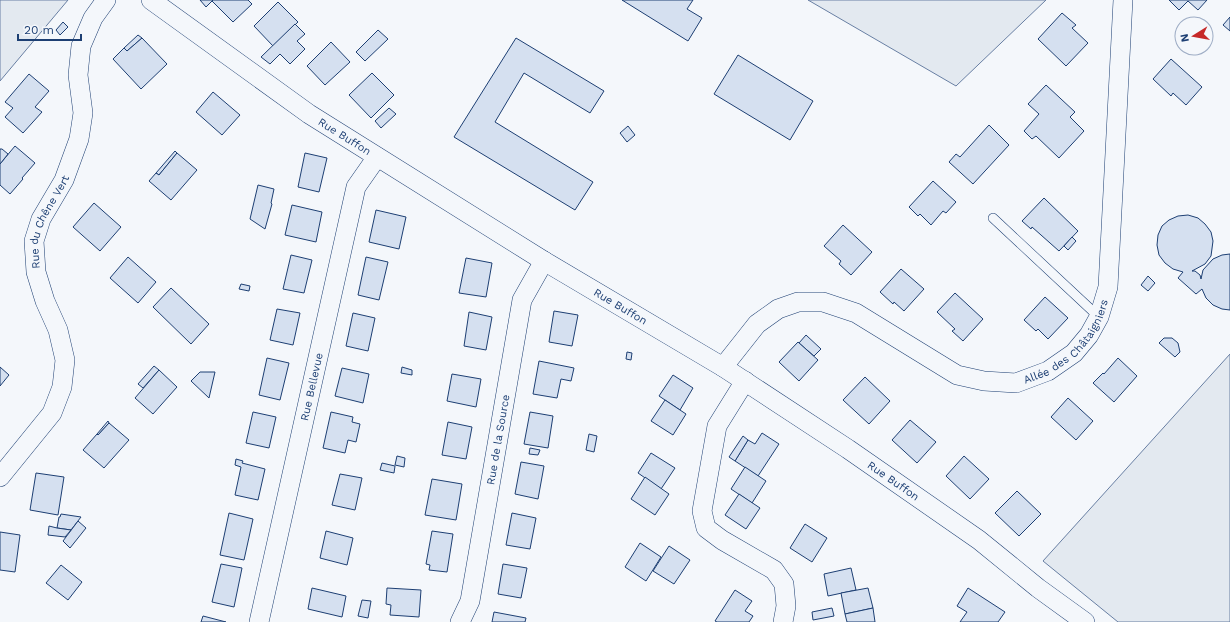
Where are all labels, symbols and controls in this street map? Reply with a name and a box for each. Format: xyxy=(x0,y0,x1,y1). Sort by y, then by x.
scale bar xyxy=(18,16,81,42)
north arrow xyxy=(1174,16,1214,56)
text: 20 m xyxy=(24,23,54,37)
text: N xyxy=(1178,33,1192,43)
street label: Rue Buffon xyxy=(316,115,374,158)
street label: Rue du Chêne Vert xyxy=(27,173,72,269)
street label: Rue Buffon xyxy=(591,285,650,327)
street label: Allée des Châtaigniers xyxy=(1022,298,1110,386)
street label: Rue Bellevue xyxy=(298,351,325,422)
street label: Rue de la Source xyxy=(484,393,512,486)
street label: Rue Buffon xyxy=(865,458,922,503)

